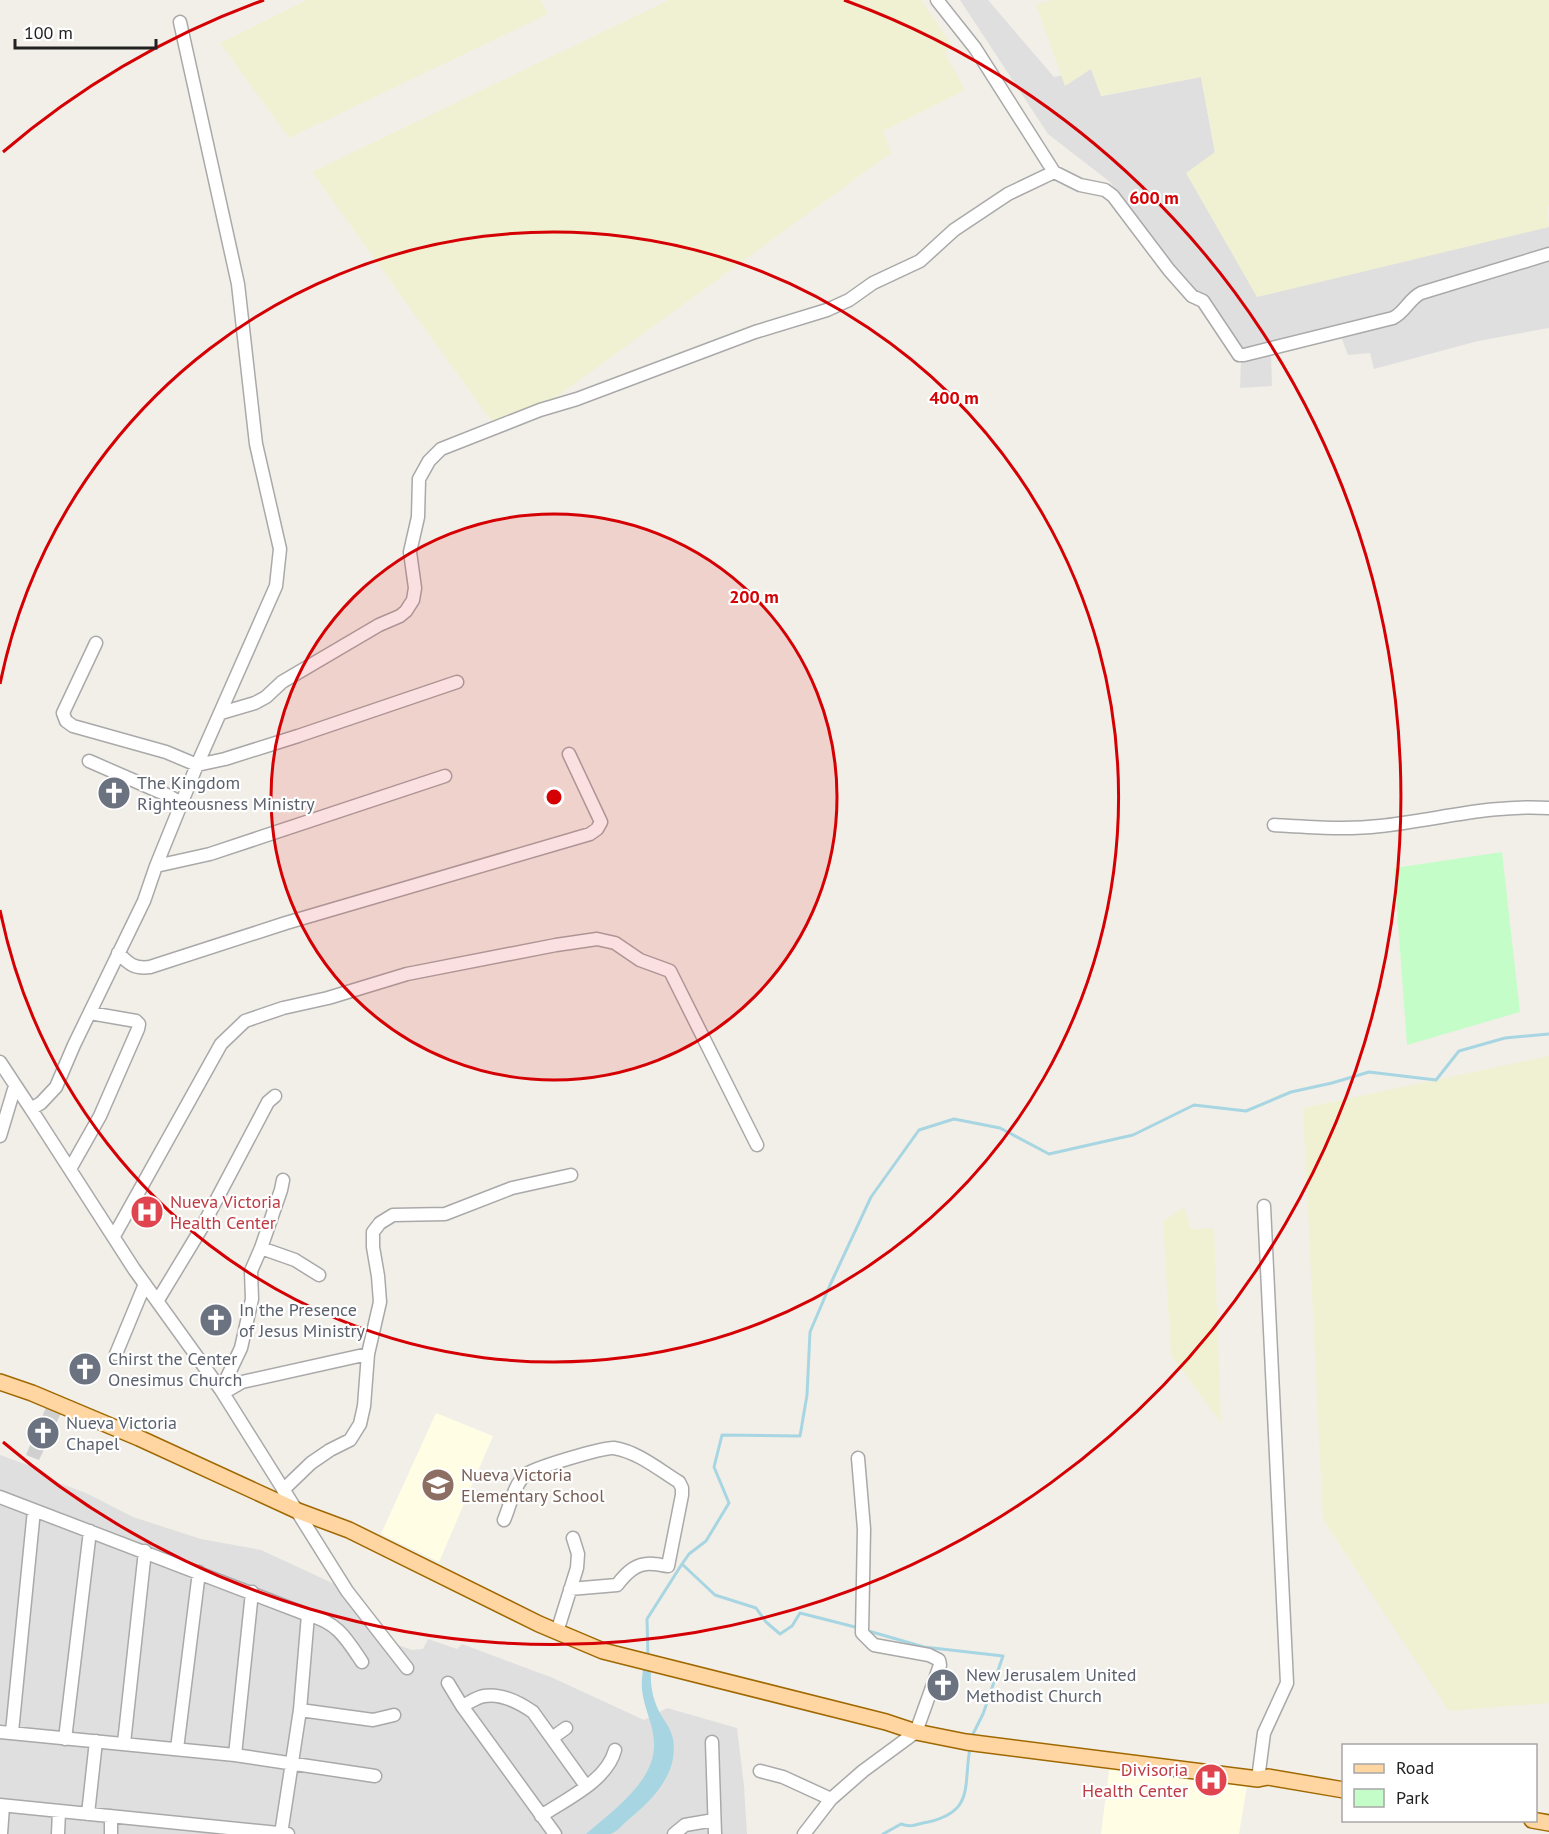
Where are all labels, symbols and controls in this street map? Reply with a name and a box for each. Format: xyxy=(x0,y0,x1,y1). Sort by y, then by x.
scale bar xyxy=(15,12,156,50)
text: 100 m xyxy=(24,21,73,44)
text: 600 m xyxy=(1129,186,1179,209)
text: 400 m xyxy=(929,386,979,409)
text: 200 m xyxy=(729,585,779,608)
place label: The Kingdom Righteousness Ministry xyxy=(137,771,315,815)
church icon: The Kingdom Righteousness Ministry xyxy=(96,775,132,811)
centre of rings xyxy=(544,787,564,807)
place label: Nueva Victoria Health Center xyxy=(170,1190,281,1234)
hospital icon: Nueva Victoria Health Center xyxy=(129,1194,165,1230)
place label: In the Presence of Jesus Ministry xyxy=(239,1298,366,1342)
church icon: In the Presence of Jesus Ministry xyxy=(198,1302,234,1338)
place label: Chirst the Center Onesimus Church xyxy=(108,1347,242,1391)
church icon: Chirst the Center Onesimus Church xyxy=(67,1351,103,1387)
place label: Nueva Victoria Chapel xyxy=(66,1411,177,1455)
church icon: Nueva Victoria Chapel xyxy=(25,1415,61,1451)
place label: Nueva Victoria Elementary School xyxy=(461,1463,605,1507)
school or university icon: Nueva Victoria Elementary School xyxy=(420,1467,456,1503)
place label: New Jerusalem United Methodist Church xyxy=(966,1663,1136,1707)
church icon: New Jerusalem United Methodist Church xyxy=(925,1667,961,1703)
legend xyxy=(1342,1744,1537,1822)
text: Road xyxy=(1396,1756,1434,1779)
place label: Divisoria Health Center xyxy=(1082,1758,1188,1802)
hospital icon: Divisoria Health Center xyxy=(1193,1762,1229,1798)
text: Park xyxy=(1396,1786,1429,1809)

